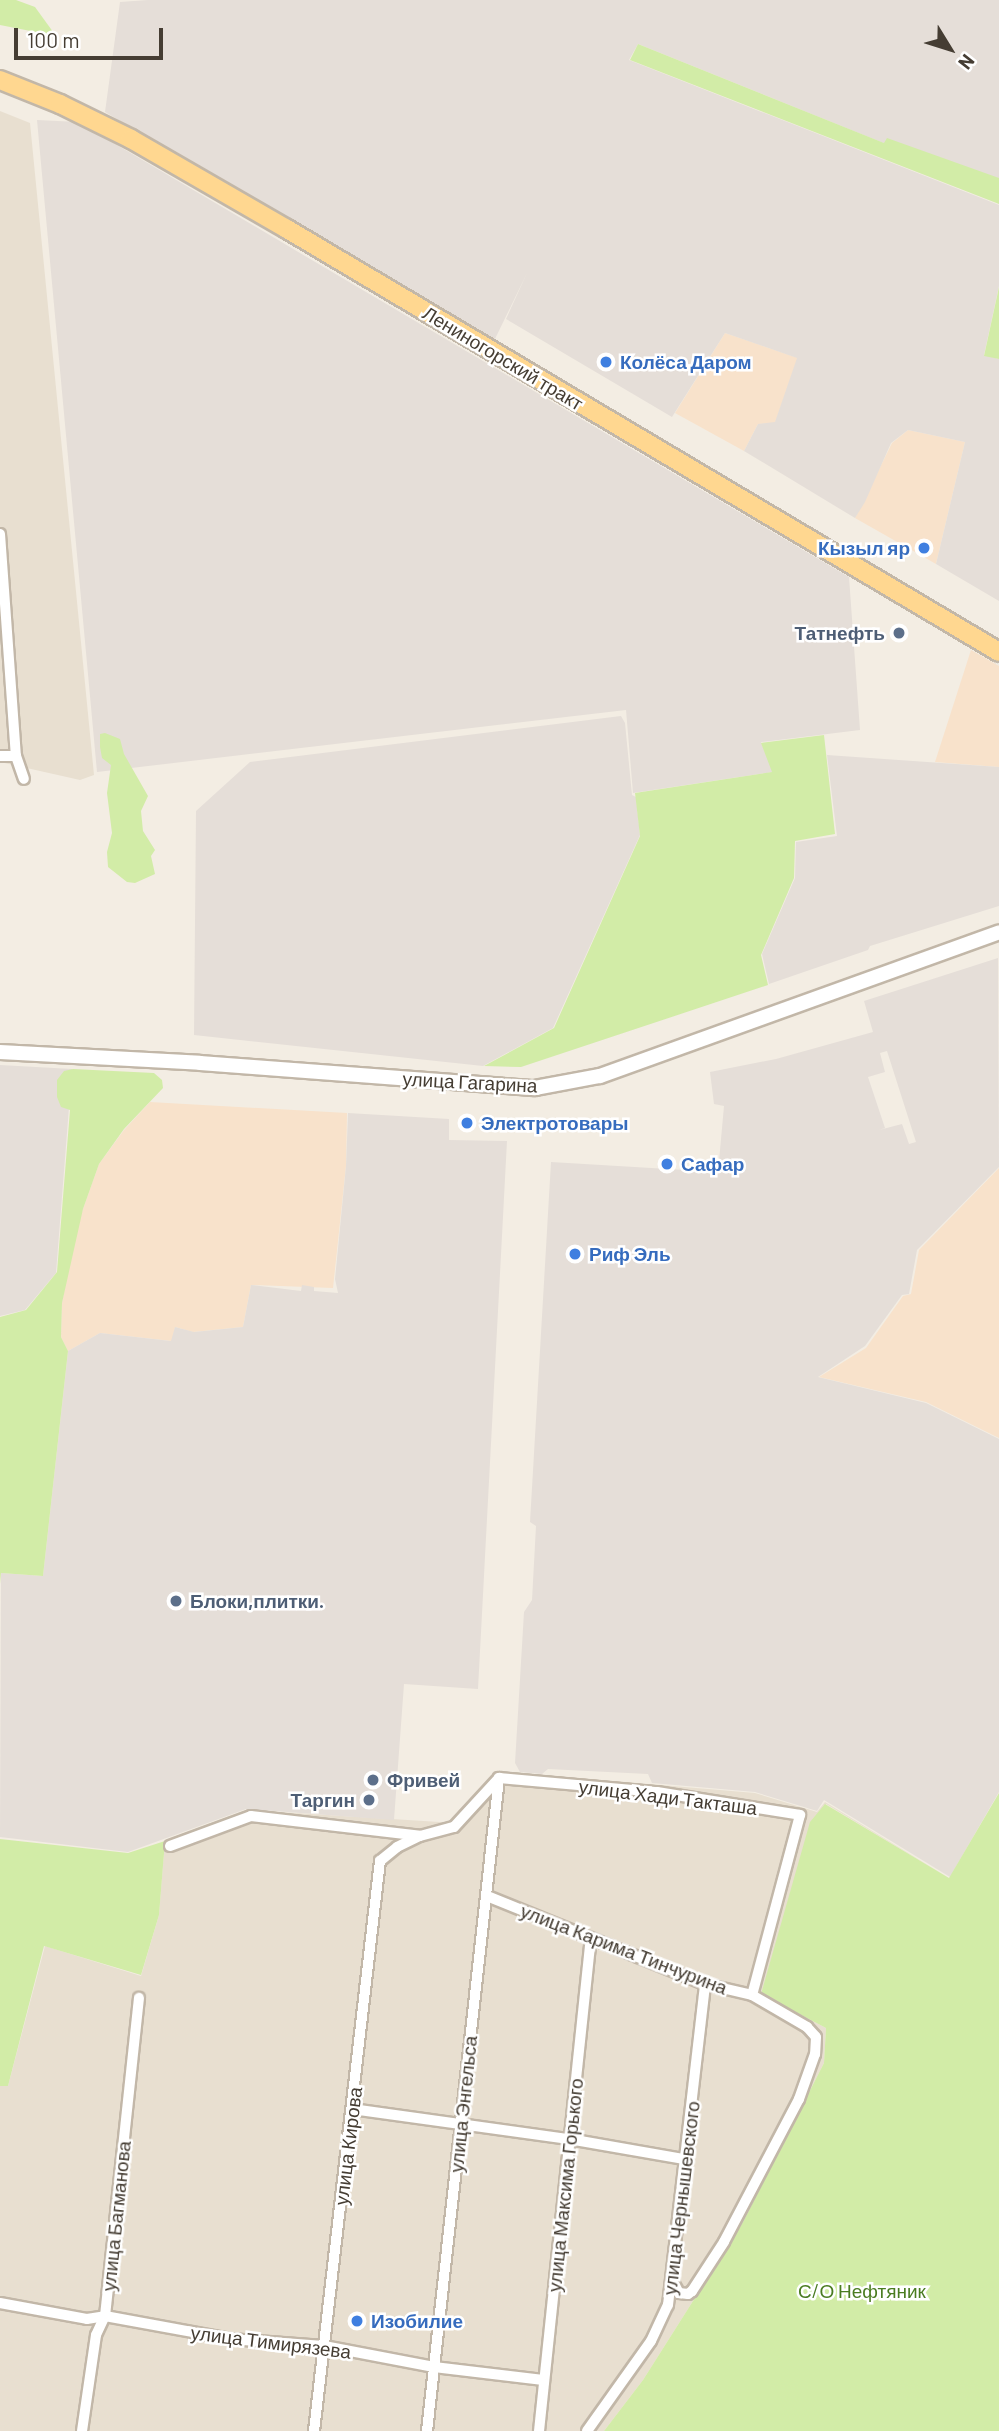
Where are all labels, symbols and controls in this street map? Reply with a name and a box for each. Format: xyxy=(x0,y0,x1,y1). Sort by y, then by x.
scale bar xyxy=(18,14,166,58)
north arrow xyxy=(915,14,985,84)
text: 100 m xyxy=(27,27,80,52)
text: N xyxy=(954,50,980,74)
street label: Лениногорский тракт xyxy=(419,301,587,415)
place label: Колёса Даром xyxy=(620,351,752,373)
marker: Колёса Даром xyxy=(598,354,614,370)
place label: Кызыл яр xyxy=(818,537,910,559)
marker: Кызыл яр xyxy=(916,540,932,556)
place label: Татнефть xyxy=(795,622,885,644)
marker: Татнефть xyxy=(891,625,907,641)
street label: улица Гагарина xyxy=(402,1067,538,1097)
place label: Электротовары xyxy=(481,1112,628,1134)
marker: Электротовары xyxy=(459,1115,475,1131)
place label: Сафар xyxy=(681,1153,744,1175)
marker: Сафар xyxy=(659,1156,675,1172)
place label: Риф Эль xyxy=(589,1243,671,1265)
marker: Риф Эль xyxy=(567,1246,583,1262)
place label: Блоки,плитки. xyxy=(190,1590,324,1612)
marker: Блоки,плитки. xyxy=(168,1593,184,1609)
place label: Фривей xyxy=(387,1769,460,1791)
marker: Фривей xyxy=(365,1772,381,1788)
street label: улица Хади Такташа xyxy=(578,1775,758,1819)
place label: Таргин xyxy=(291,1789,355,1811)
marker: Таргин xyxy=(361,1792,377,1808)
street label: улица Карима Тинчурина xyxy=(517,1899,731,1999)
street label: улица Энгельса xyxy=(444,2034,482,2174)
street label: улица Максима Горького xyxy=(542,2077,588,2293)
street label: улица Кирова xyxy=(329,2085,367,2207)
street label: улица Чернышевского xyxy=(658,2100,704,2296)
street label: улица Багманова xyxy=(97,2140,135,2292)
park label: С/О Нефтяник xyxy=(798,2280,926,2302)
place label: Изобилие xyxy=(371,2310,463,2332)
marker: Изобилие xyxy=(349,2313,365,2329)
street label: улица Тимирязева xyxy=(190,2321,352,2363)

